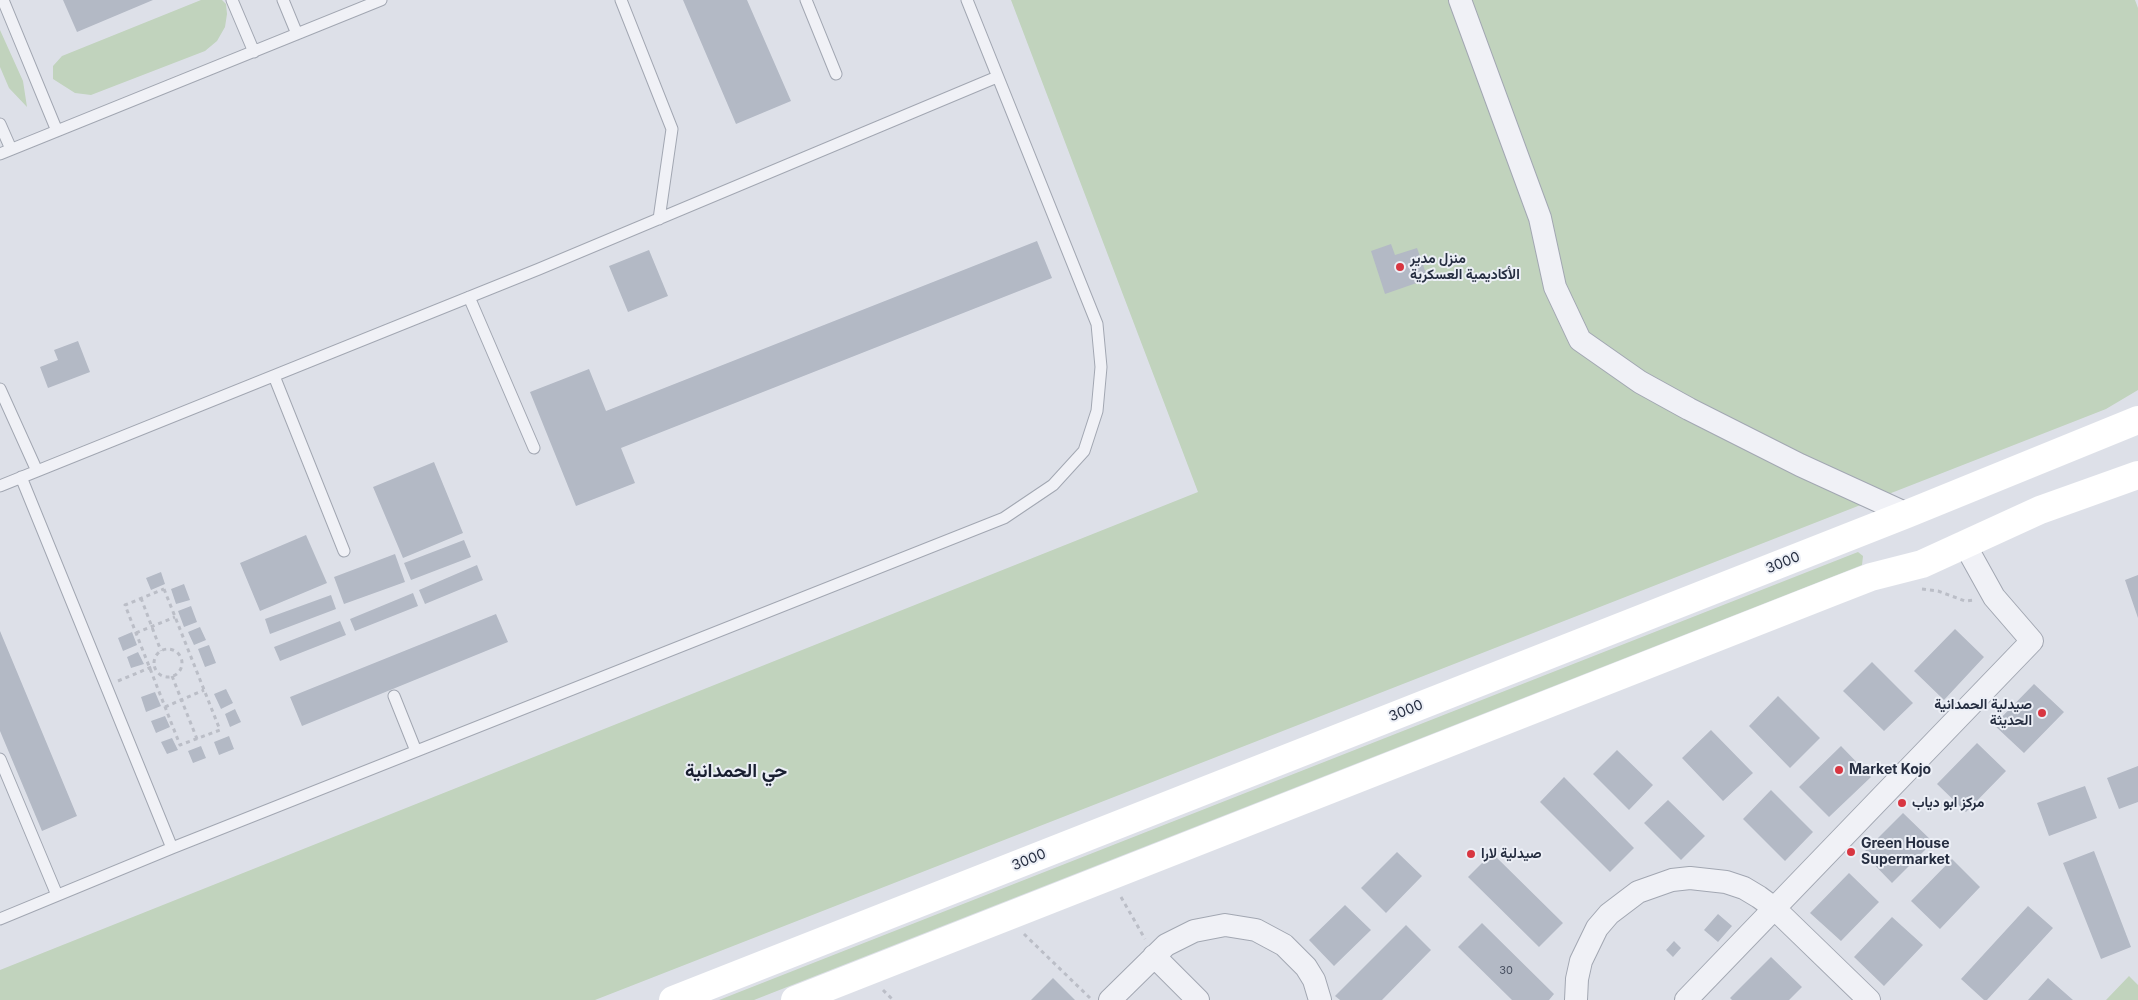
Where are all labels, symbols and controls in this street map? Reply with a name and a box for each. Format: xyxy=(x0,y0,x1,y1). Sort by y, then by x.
place label: منزل مدير الأكاديمية العسكرية xyxy=(1410,251,1520,284)
marker: منزل مدير الأكاديمية العسكرية xyxy=(1394,261,1406,273)
street label: 3000 xyxy=(1764,549,1802,577)
street label: 3000 xyxy=(1387,697,1425,725)
place label: صيدلية الحمدانية الحديثة xyxy=(1934,697,2032,730)
marker: صيدلية الحمدانية الحديثة xyxy=(2036,707,2048,719)
district label: حي الحمدانية xyxy=(685,760,787,782)
place label: Market Kojo xyxy=(1849,762,1931,778)
marker: Market Kojo xyxy=(1833,764,1845,776)
place label: مركز ابو دياب xyxy=(1912,795,1984,811)
marker: مركز ابو دياب xyxy=(1896,797,1908,809)
place label: Green House Supermarket xyxy=(1861,836,1950,869)
street label: 3000 xyxy=(1010,846,1048,874)
place label: صيدلية لارا xyxy=(1481,846,1542,862)
marker: Green House Supermarket xyxy=(1845,846,1857,858)
marker: صيدلية لارا xyxy=(1465,848,1477,860)
house number: 30 xyxy=(1499,964,1513,978)

